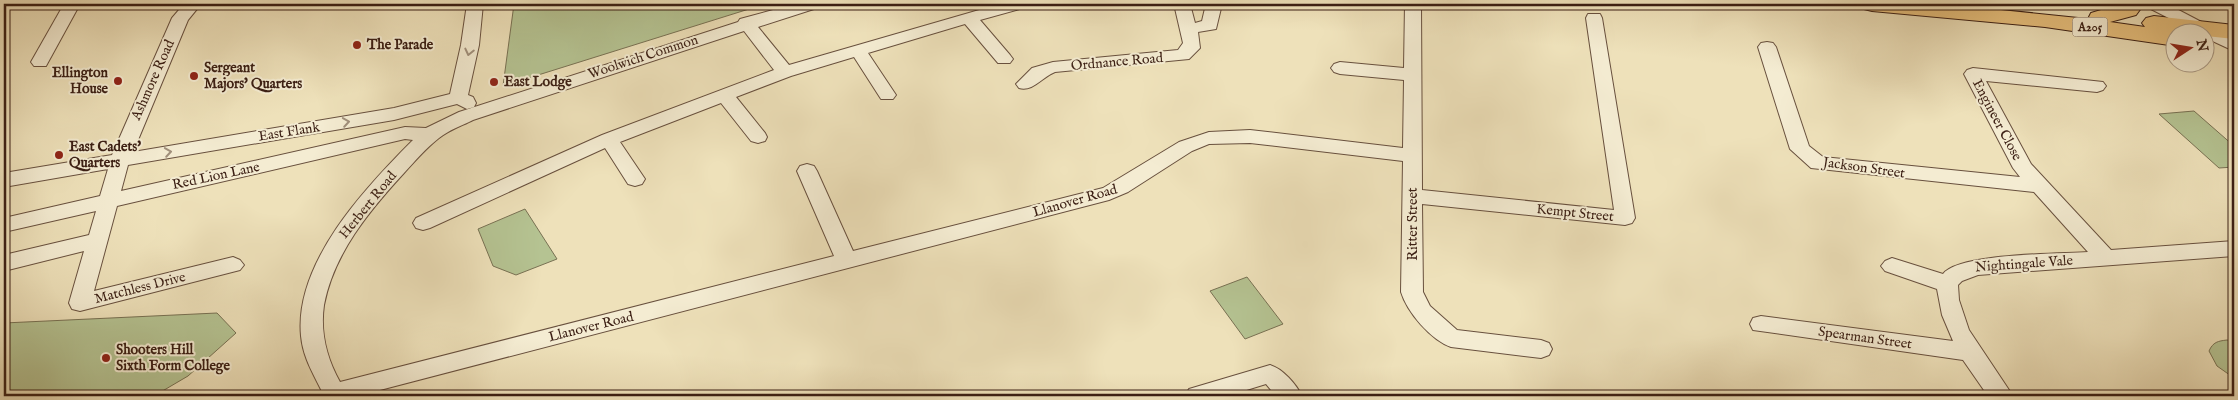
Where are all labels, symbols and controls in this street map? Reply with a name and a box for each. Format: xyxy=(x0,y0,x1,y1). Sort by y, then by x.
road number: A205 xyxy=(2072,18,2108,36)
north arrow xyxy=(2166,22,2216,72)
street label: Woolwich Common xyxy=(586,31,701,83)
street label: Ashmore Road xyxy=(127,36,179,124)
place label: The Parade xyxy=(366,36,434,54)
text: N xyxy=(2191,37,2212,53)
marker: The Parade xyxy=(351,39,363,51)
one-way arrow xyxy=(464,48,475,56)
street label: Ordnance Road xyxy=(1070,49,1164,75)
place label: Sergeant Majors' Quarters xyxy=(204,59,302,93)
place label: Ellington House xyxy=(52,64,109,98)
marker: Sergeant Majors' Quarters xyxy=(188,70,200,82)
place label: East Lodge xyxy=(504,73,572,91)
marker: Ellington House xyxy=(112,75,124,87)
marker: East Lodge xyxy=(488,76,500,88)
street label: Engineer Close xyxy=(1968,76,2026,164)
street label: East Flank xyxy=(257,118,322,146)
one-way arrow xyxy=(341,118,350,128)
place label: East Cadets' Quarters xyxy=(69,138,141,172)
one-way arrow xyxy=(164,147,173,157)
marker: East Cadets' Quarters xyxy=(53,149,65,161)
street label: Jackson Street xyxy=(1820,153,1906,183)
street label: Red Lion Lane xyxy=(171,158,262,194)
street label: Herbert Road xyxy=(335,167,401,243)
street label: Llanover Road xyxy=(1031,180,1120,222)
street label: Ritter Street xyxy=(1404,187,1422,261)
street label: Kempt Street xyxy=(1535,200,1615,226)
street label: Nightingale Vale xyxy=(1974,252,2074,276)
street label: Matchless Drive xyxy=(93,268,188,308)
street label: Llanover Road xyxy=(547,308,636,346)
street label: Spearman Street xyxy=(1817,323,1913,354)
place label: Shooters Hill Sixth Form College xyxy=(116,341,230,375)
marker: Shooters Hill Sixth Form College xyxy=(100,352,112,364)

